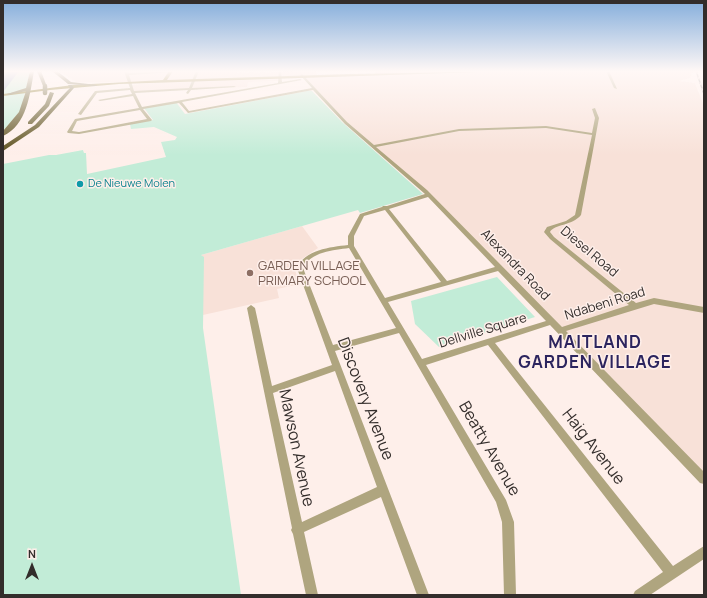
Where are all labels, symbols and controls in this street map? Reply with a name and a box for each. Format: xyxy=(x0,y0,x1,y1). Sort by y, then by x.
place label: De Nieuwe Molen xyxy=(88,177,175,191)
marker: De Nieuwe Molen xyxy=(75,179,85,189)
street label: Diesel Road xyxy=(557,223,621,281)
street label: Alexandra Road xyxy=(477,226,553,304)
place label: GARDEN VILLAGE PRIMARY SCHOOL xyxy=(258,258,366,289)
marker: GARDEN VILLAGE PRIMARY SCHOOL xyxy=(245,268,255,278)
street label: Ndabeni Road xyxy=(563,284,647,324)
street label: Dellville Square xyxy=(437,310,529,352)
district label: MAITLAND GARDEN VILLAGE xyxy=(518,333,672,373)
street label: Discovery Avenue xyxy=(333,335,397,463)
street label: Mawson Avenue xyxy=(274,388,318,508)
street label: Beatty Avenue xyxy=(454,398,524,500)
street label: Haig Avenue xyxy=(557,405,629,489)
north arrow xyxy=(12,546,52,586)
text: N xyxy=(28,546,36,561)

